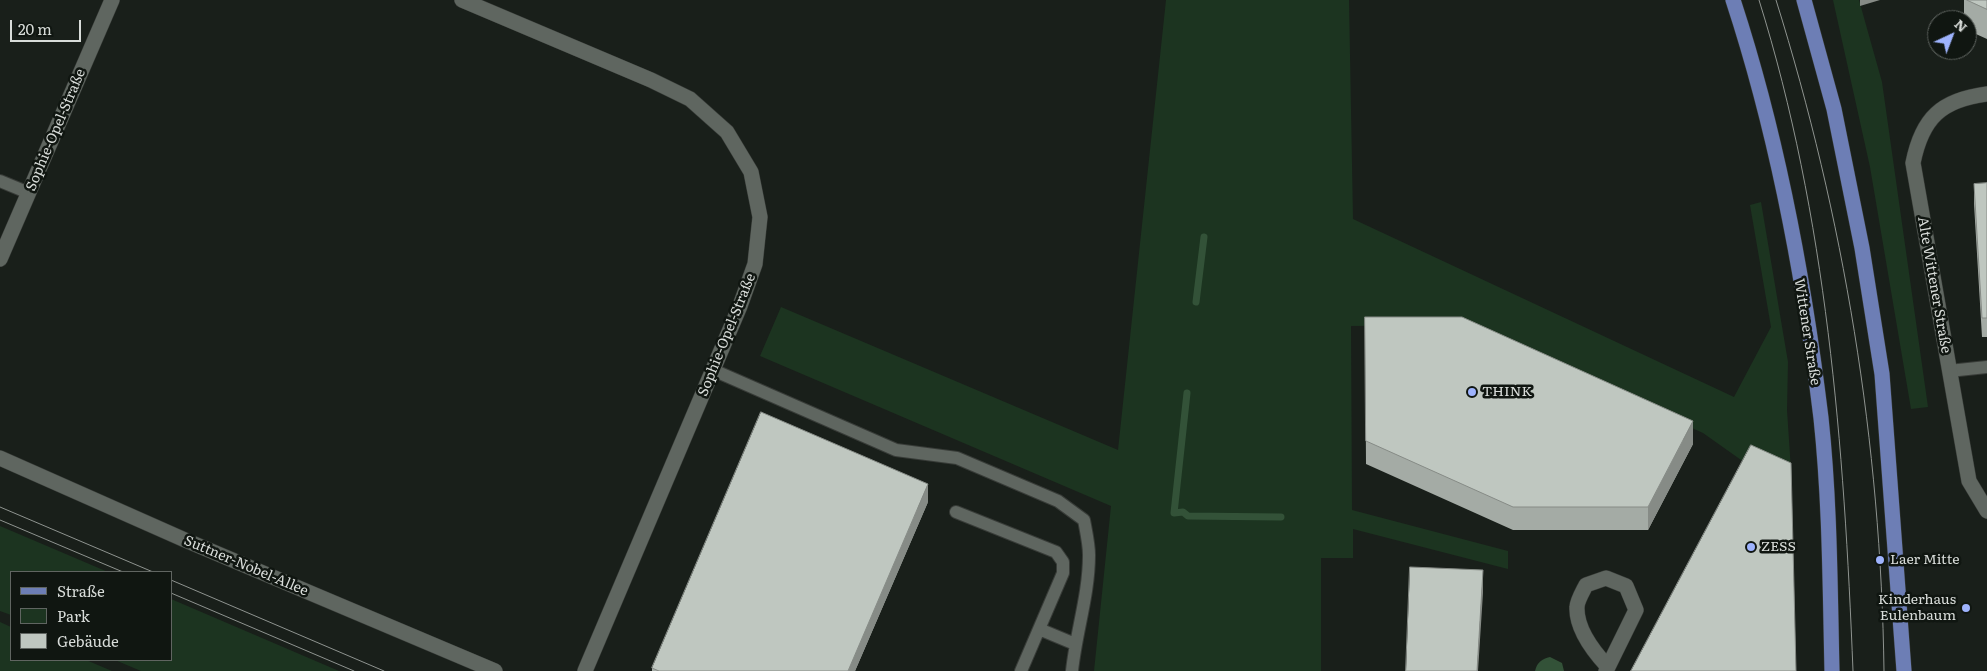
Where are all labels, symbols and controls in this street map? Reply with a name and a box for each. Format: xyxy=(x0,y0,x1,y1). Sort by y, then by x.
scale bar xyxy=(12,10,84,42)
north arrow xyxy=(1927,10,1977,60)
text: N xyxy=(1950,13,1973,36)
text: 20 m xyxy=(18,17,52,40)
street label: Sophie-Opel-Straße xyxy=(23,66,89,194)
street label: Alte Wittener Straße xyxy=(1914,215,1954,355)
street label: Sophie-Opel-Straße xyxy=(695,271,759,399)
street label: Wittener Straße xyxy=(1790,277,1824,387)
place label: THINK xyxy=(1482,384,1532,400)
marker: THINK xyxy=(1466,386,1478,398)
street label: Suttner-Nobel-Allee xyxy=(181,532,311,600)
place label: ZESS xyxy=(1761,539,1796,555)
marker: ZESS xyxy=(1745,541,1757,553)
place label: Laer Mitte xyxy=(1890,552,1960,568)
marker: Laer Mitte xyxy=(1874,554,1886,566)
legend xyxy=(10,571,172,661)
text: Straße xyxy=(57,579,105,602)
place label: Kinderhaus Eulenbaum xyxy=(1878,592,1956,624)
marker: Kinderhaus Eulenbaum xyxy=(1960,602,1972,614)
text: Park xyxy=(57,604,90,627)
text: Gebäude xyxy=(57,629,119,652)

